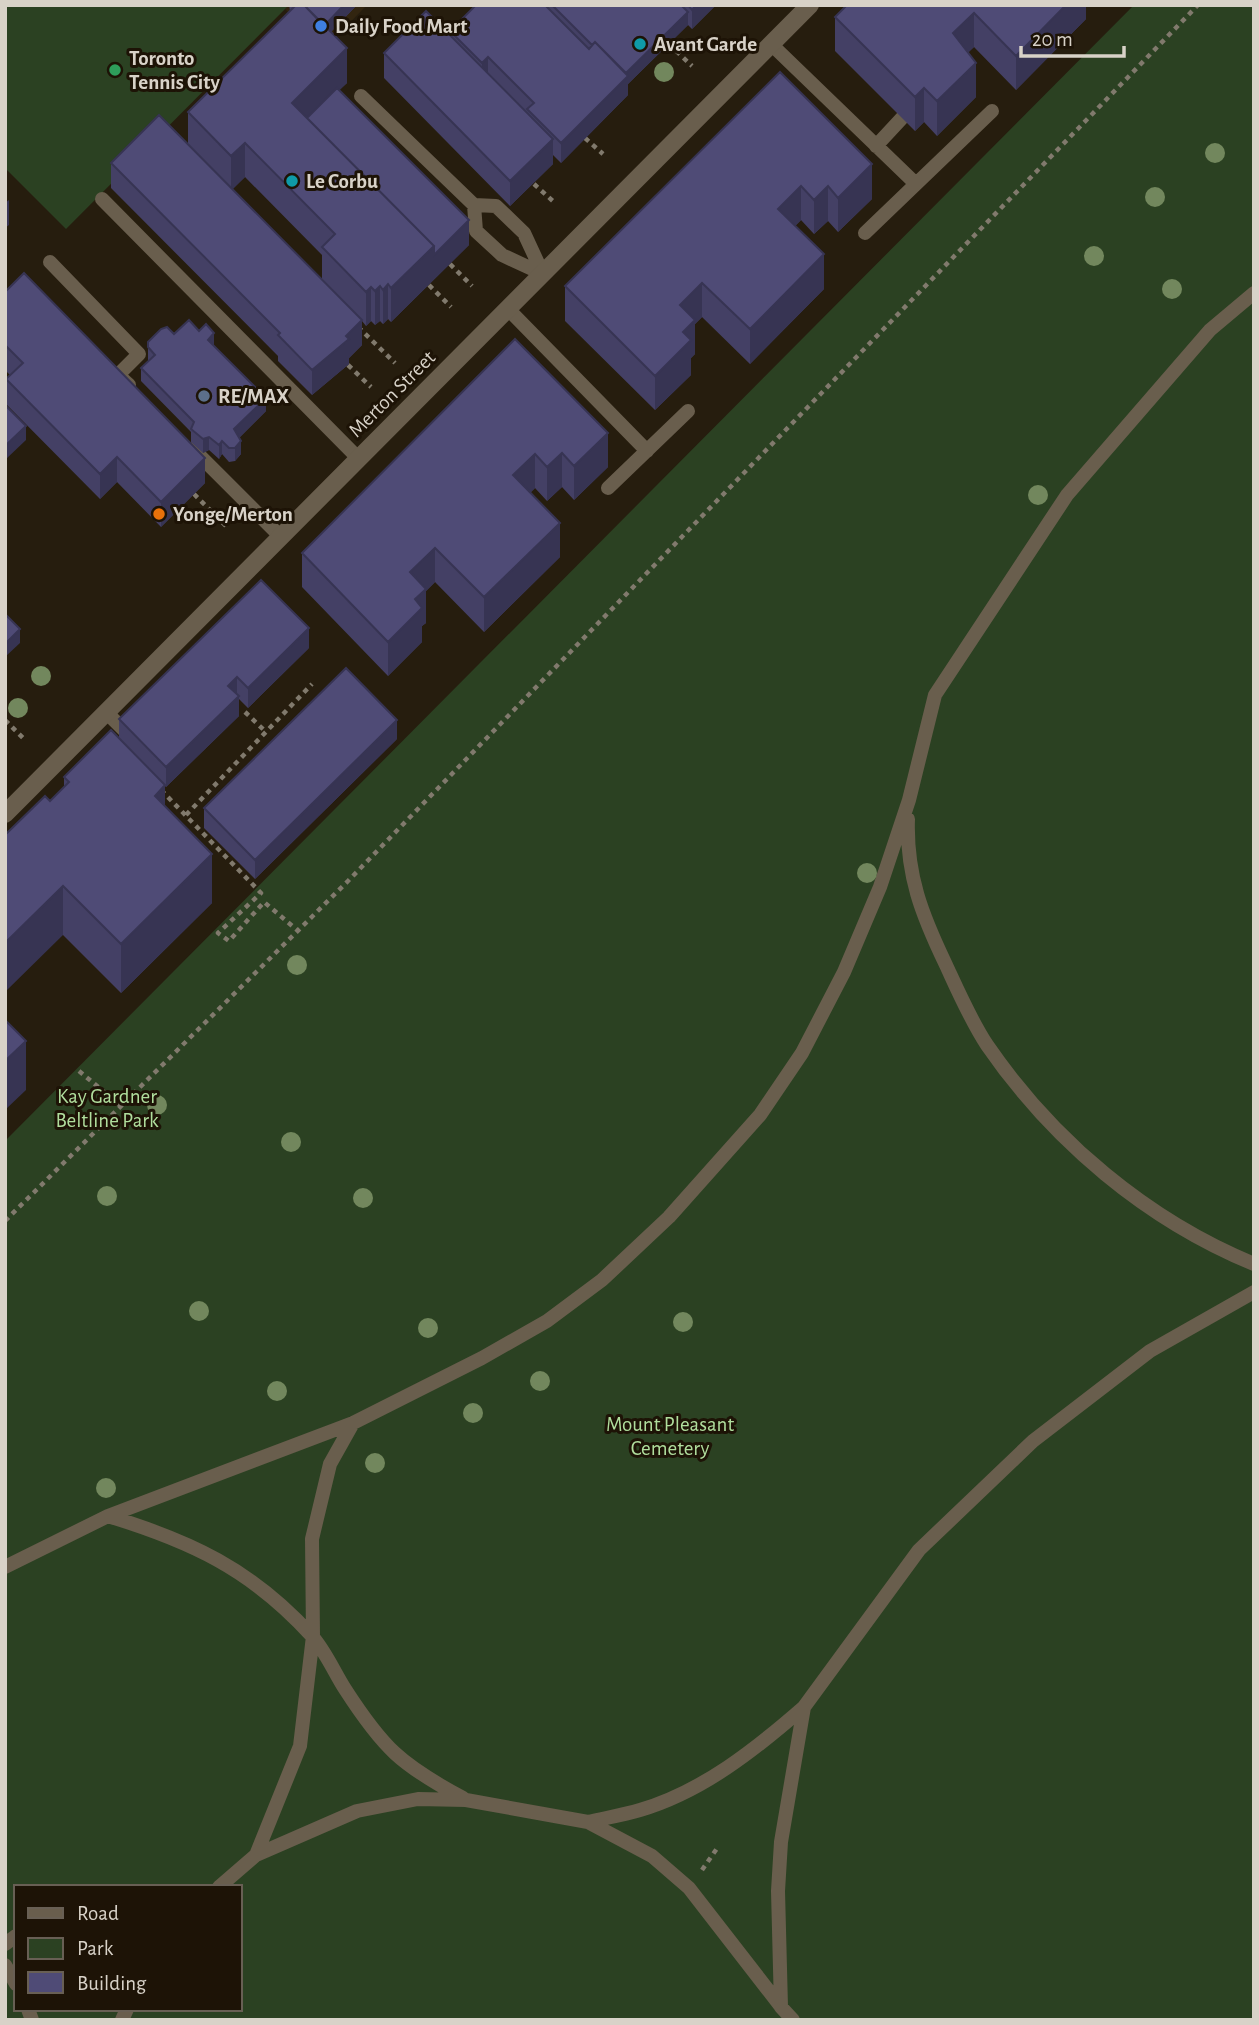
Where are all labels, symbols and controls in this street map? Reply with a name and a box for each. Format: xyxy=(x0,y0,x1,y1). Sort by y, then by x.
scale bar xyxy=(1021,14,1124,58)
place label: Daily Food Mart xyxy=(335,16,467,37)
marker: Daily Food Mart xyxy=(313,18,329,34)
text: 20 m xyxy=(1032,29,1073,50)
place label: Avant Garde xyxy=(654,34,757,55)
marker: Avant Garde xyxy=(632,36,648,52)
place label: Toronto Tennis City xyxy=(129,48,220,93)
marker: Toronto Tennis City xyxy=(107,62,123,78)
place label: Le Corbu xyxy=(306,171,378,192)
marker: Le Corbu xyxy=(284,173,300,189)
street label: Merton Street xyxy=(345,346,440,441)
place label: RE/MAX xyxy=(218,386,289,407)
marker: RE/MAX xyxy=(196,388,212,404)
place label: Yonge/Merton xyxy=(173,504,293,525)
marker: Yonge/Merton xyxy=(151,506,167,522)
park label: Kay Gardner Beltline Park xyxy=(55,1086,159,1131)
park label: Mount Pleasant Cemetery xyxy=(606,1414,734,1459)
legend xyxy=(14,1885,242,2011)
text: Road xyxy=(77,1903,119,1924)
text: Park xyxy=(77,1938,114,1959)
text: Building xyxy=(77,1973,147,1994)

